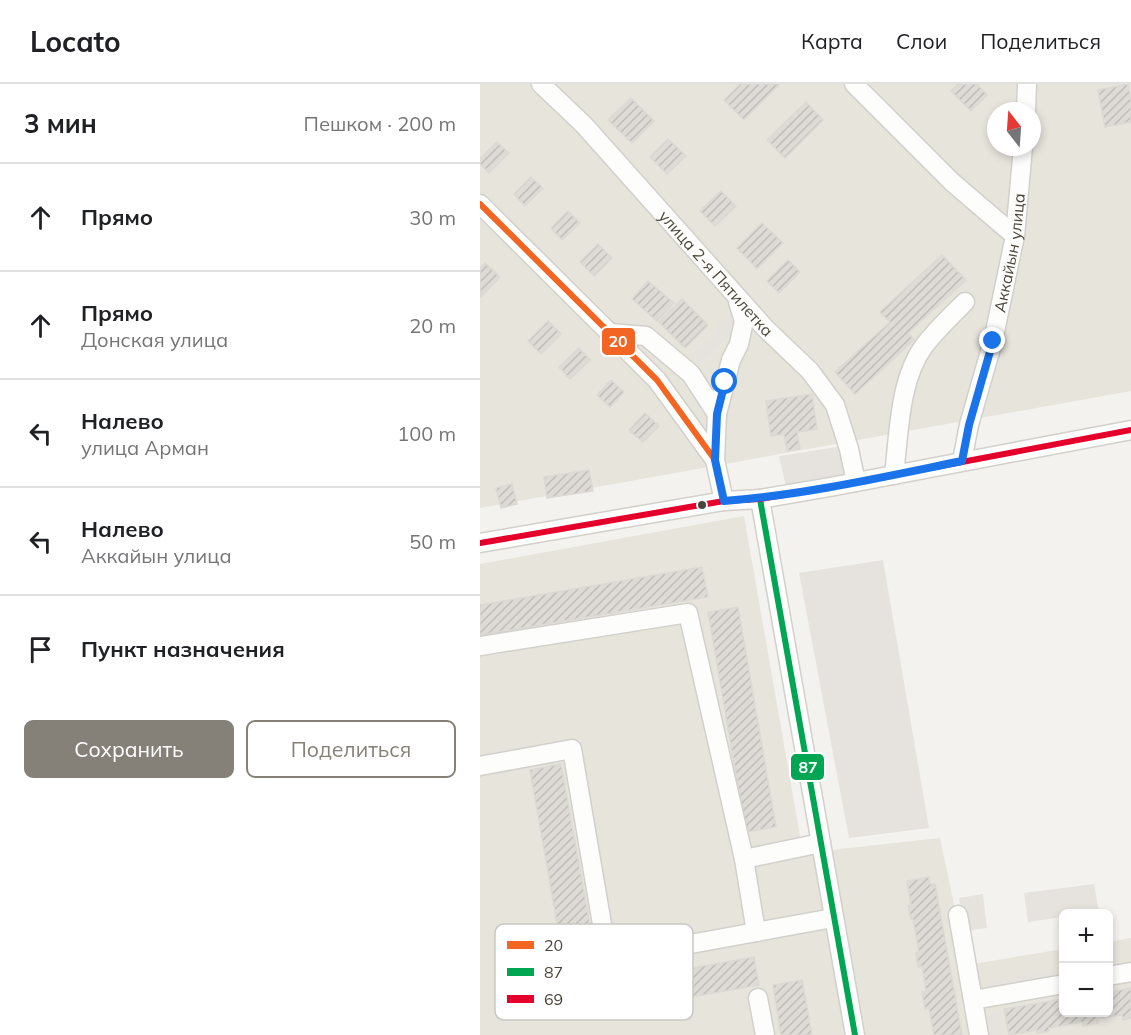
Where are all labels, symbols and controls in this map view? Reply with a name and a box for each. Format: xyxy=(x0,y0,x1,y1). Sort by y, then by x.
text: Locato xyxy=(30,24,121,59)
text: Карта xyxy=(801,28,863,54)
text: Слои xyxy=(896,28,947,54)
text: Поделиться xyxy=(980,28,1101,54)
north arrow xyxy=(987,102,1041,156)
text: 3 мин xyxy=(24,107,97,140)
text: Пешком · 200 m xyxy=(304,111,456,136)
street label: Аккайын улица xyxy=(989,192,1029,314)
icon: ahead xyxy=(24,201,57,234)
text: Прямо xyxy=(81,203,153,231)
text: 30 m xyxy=(409,205,456,230)
street label: улица 2-я Пятилетка xyxy=(655,206,777,341)
text: Прямо xyxy=(81,299,153,327)
icon: ahead xyxy=(24,309,57,342)
text: 20 m xyxy=(409,313,456,338)
text: Донская улица xyxy=(81,327,228,352)
line badge: 20 xyxy=(601,327,636,356)
route end xyxy=(979,327,1005,353)
text: 20 xyxy=(608,331,628,351)
route start xyxy=(711,368,737,394)
text: Налево xyxy=(81,407,164,435)
icon: left xyxy=(24,417,57,450)
text: 100 m xyxy=(397,421,456,446)
text: улица Арман xyxy=(81,435,209,460)
unlabelled marker xyxy=(696,499,708,511)
text: Налево xyxy=(81,515,164,543)
icon: left xyxy=(24,525,57,558)
text: 50 m xyxy=(409,529,456,554)
text: Аккайын улица xyxy=(81,543,232,568)
icon: arrive xyxy=(24,633,57,666)
text: Пункт назначения xyxy=(81,635,285,663)
button: Сохранить xyxy=(24,720,234,778)
button: Поделиться xyxy=(246,720,456,778)
line badge: 87 xyxy=(790,753,825,781)
text: 87 xyxy=(798,757,818,777)
map controls xyxy=(1059,909,1113,1017)
button: + xyxy=(1059,909,1113,963)
legend xyxy=(495,924,693,1020)
text: 20 xyxy=(544,935,563,955)
text: 87 xyxy=(544,962,563,982)
button: − xyxy=(1059,963,1113,1017)
text: 69 xyxy=(544,989,563,1009)

